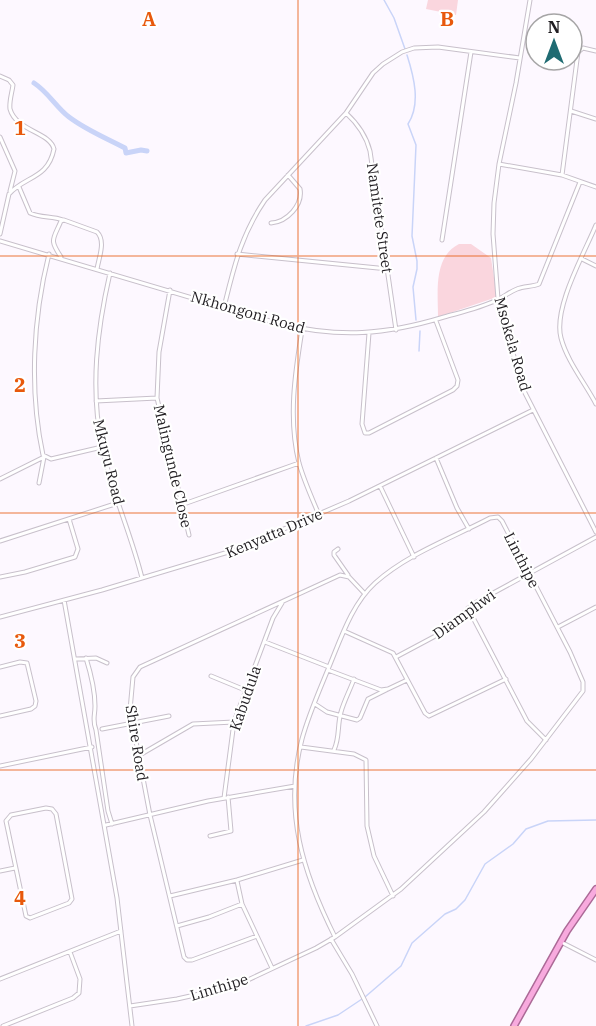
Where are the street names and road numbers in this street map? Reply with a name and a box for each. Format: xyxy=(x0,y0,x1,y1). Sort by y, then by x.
street label: Namitete Street xyxy=(363,162,397,274)
street label: Nkhongoni Road xyxy=(189,287,307,337)
street label: Msokela Road xyxy=(490,295,536,393)
street label: Malingunde Close xyxy=(150,403,196,529)
street label: Mkuyu Road xyxy=(89,417,129,507)
street label: Kenyatta Drive xyxy=(223,504,325,562)
street label: Linthipe xyxy=(500,529,544,591)
street label: Diamphwi xyxy=(429,585,499,643)
street label: Kabudula xyxy=(225,663,265,733)
street label: Shire Road xyxy=(122,704,152,782)
street label: Linthipe xyxy=(188,969,250,1005)

